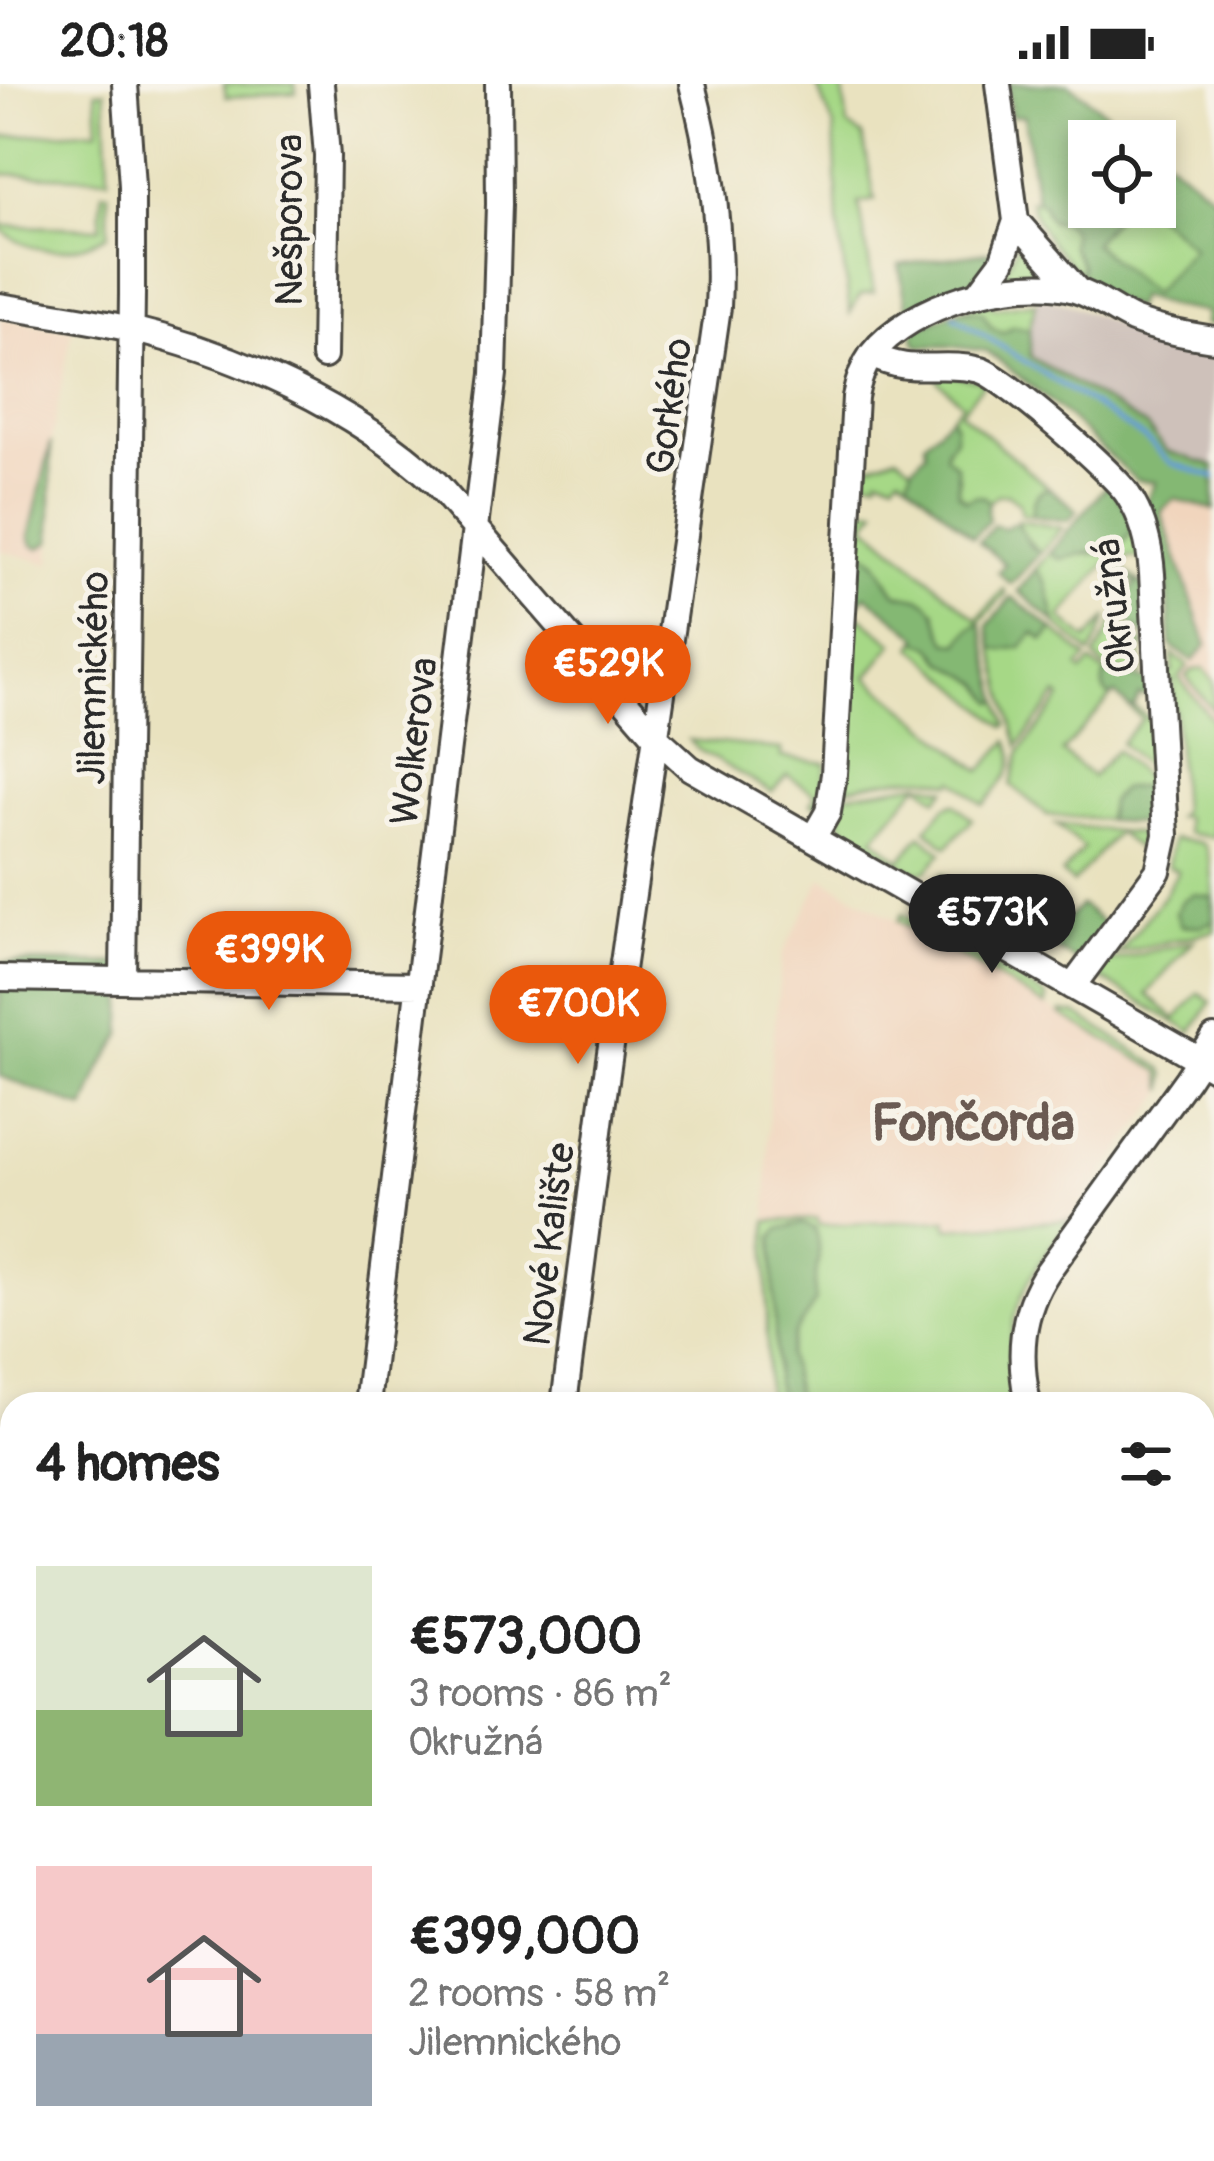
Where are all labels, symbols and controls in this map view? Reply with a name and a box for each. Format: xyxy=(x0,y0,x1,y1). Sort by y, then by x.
text: 20:18 xyxy=(60,14,168,70)
map controls xyxy=(1068,120,1176,228)
button: locate xyxy=(1068,120,1176,228)
street label: Nešporova xyxy=(265,134,314,306)
street label: Gorkého xyxy=(636,335,703,477)
street label: Okružná xyxy=(1082,536,1147,676)
street label: Jilemnického xyxy=(67,571,120,785)
pin: €529K xyxy=(524,625,692,727)
text: €529K xyxy=(552,639,664,688)
street label: Wolkerova xyxy=(380,654,449,828)
pin: €573K xyxy=(908,874,1076,976)
text: €573K xyxy=(936,888,1048,937)
pin: €399K xyxy=(185,911,353,1013)
text: €399K xyxy=(213,925,325,974)
pin: €700K xyxy=(494,965,662,1067)
text: €700K xyxy=(516,979,640,1028)
district label: Fončorda xyxy=(871,1092,1075,1156)
street label: Nové Kalište xyxy=(513,1140,586,1349)
icon: filters xyxy=(1113,1431,1179,1497)
text: 4 homes xyxy=(36,1432,220,1496)
text: €573,000 xyxy=(408,1605,642,1669)
icon: home xyxy=(132,1614,276,1758)
text: 3 rooms · 86 m² xyxy=(408,1669,672,1718)
text: Okružná xyxy=(408,1718,543,1767)
text: €399,000 xyxy=(408,1905,640,1969)
icon: home xyxy=(132,1914,276,2058)
text: 2 rooms · 58 m² xyxy=(408,1969,670,2018)
text: Jilemnického xyxy=(408,2018,621,2067)

